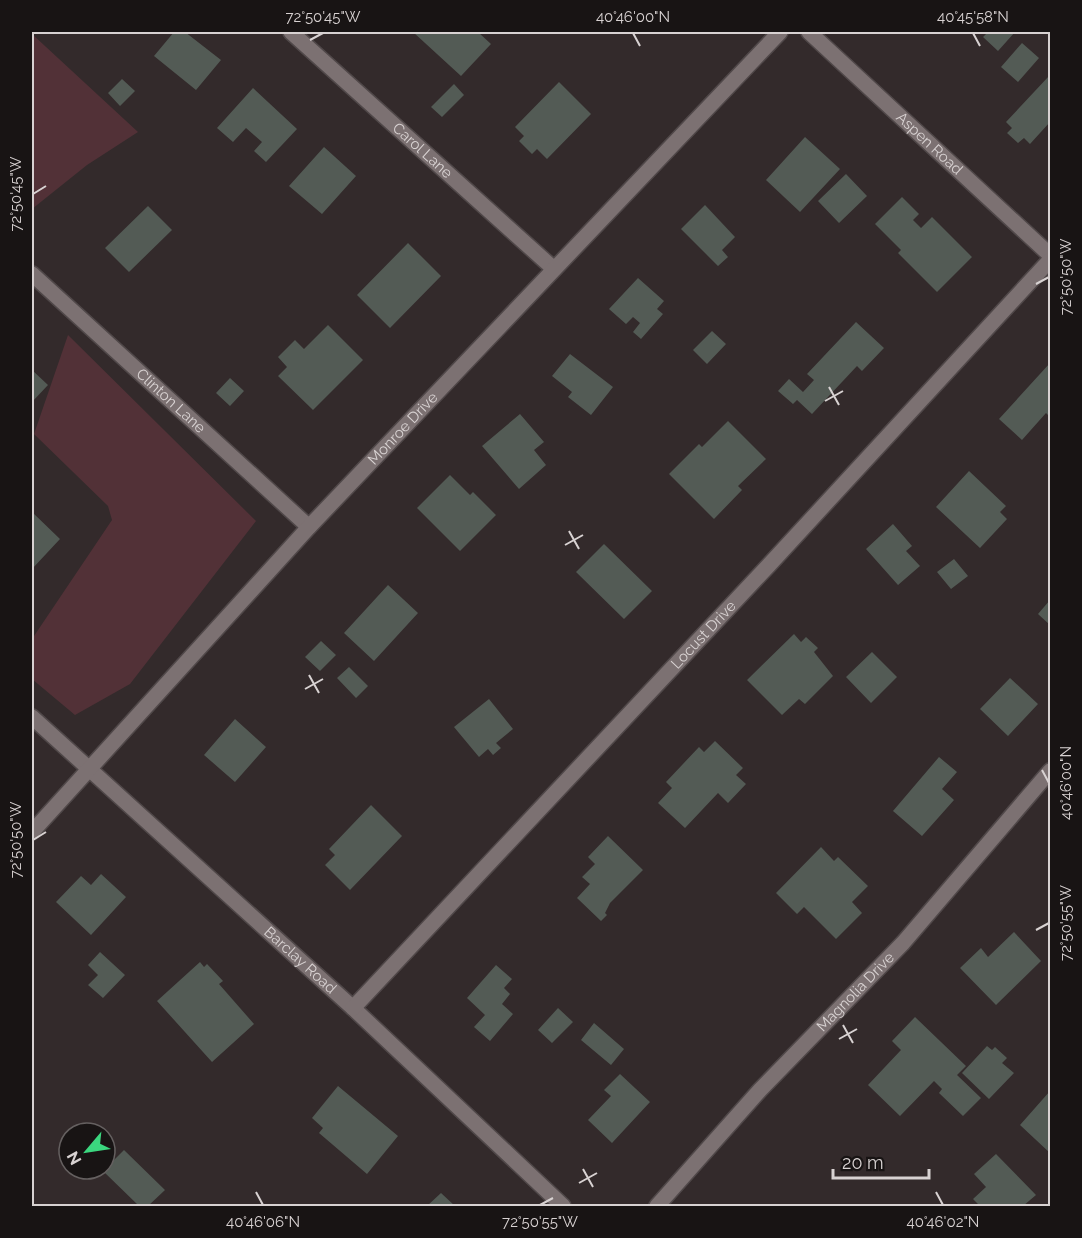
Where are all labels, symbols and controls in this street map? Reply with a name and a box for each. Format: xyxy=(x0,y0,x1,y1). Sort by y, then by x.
text: 72°50'45"W xyxy=(286,8,361,26)
text: 40°46'00"N xyxy=(596,8,670,26)
text: 40°45'58"N xyxy=(937,8,1009,26)
street label: Aspen Road xyxy=(892,108,966,179)
street label: Carol Lane xyxy=(389,119,456,182)
text: 72°50'45"W xyxy=(7,156,25,231)
text: 72°50'50"W xyxy=(1057,238,1075,315)
street label: Clinton Lane xyxy=(133,365,209,437)
street label: Monroe Drive xyxy=(364,388,441,468)
street label: Locust Drive xyxy=(667,597,740,673)
text: 40°46'00"N xyxy=(1057,746,1075,820)
text: 72°50'50"W xyxy=(7,801,25,878)
text: 72°50'55"W xyxy=(1057,885,1075,961)
street label: Barclay Road xyxy=(260,923,340,997)
street label: Magnolia Drive xyxy=(813,948,898,1035)
north arrow xyxy=(57,1121,117,1181)
scale bar xyxy=(833,1142,929,1180)
text: N xyxy=(63,1148,86,1168)
text: 20 m xyxy=(842,1152,884,1173)
text: 40°46'06"N xyxy=(226,1213,300,1231)
text: 72°50'55"W xyxy=(502,1213,578,1231)
text: 40°46'02"N xyxy=(907,1213,979,1231)

